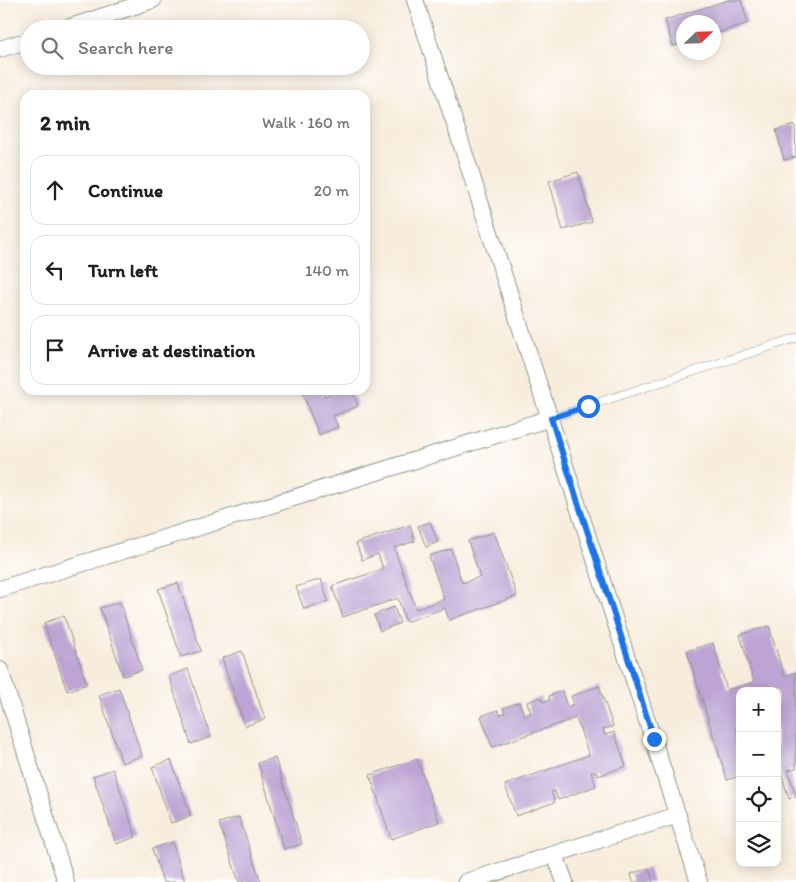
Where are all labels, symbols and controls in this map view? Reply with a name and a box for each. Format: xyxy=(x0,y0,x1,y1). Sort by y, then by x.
north arrow xyxy=(676,15,721,60)
search box xyxy=(20,20,370,75)
icon: search xyxy=(38,34,66,62)
text: Search here xyxy=(78,36,173,59)
text: 2 min xyxy=(40,110,90,135)
text: Walk · 160 m xyxy=(262,113,350,132)
icon: ahead xyxy=(41,176,69,204)
text: Continue xyxy=(88,179,163,202)
text: 20 m xyxy=(314,181,349,200)
icon: left xyxy=(41,256,69,284)
text: Turn left xyxy=(88,259,158,282)
text: 140 m xyxy=(305,261,349,280)
icon: arrive xyxy=(41,336,69,364)
text: Arrive at destination xyxy=(88,339,255,362)
route start xyxy=(577,395,600,418)
map controls xyxy=(736,687,781,867)
button: + xyxy=(736,687,781,732)
route end xyxy=(643,728,666,751)
button: − xyxy=(736,732,781,777)
button: locate xyxy=(736,777,781,822)
button: layers xyxy=(736,822,781,867)

